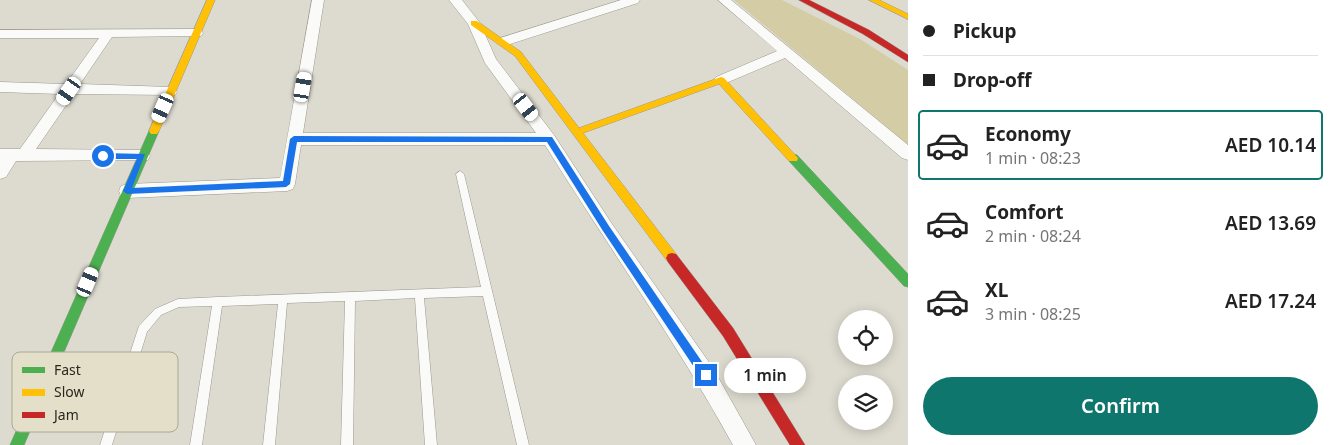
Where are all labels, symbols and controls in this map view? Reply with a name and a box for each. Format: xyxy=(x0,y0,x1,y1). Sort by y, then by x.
text: Pickup xyxy=(953,18,1016,44)
text: Drop-off xyxy=(953,67,1032,93)
car xyxy=(293,71,312,103)
car xyxy=(54,74,83,108)
car xyxy=(150,91,175,125)
car xyxy=(510,91,541,123)
text: Economy xyxy=(985,121,1071,147)
icon: car xyxy=(925,123,970,168)
text: AED 10.14 xyxy=(1225,132,1316,158)
route start xyxy=(92,145,114,167)
text: 1 min · 08:23 xyxy=(985,147,1081,169)
text: Comfort xyxy=(985,199,1064,225)
icon: car xyxy=(925,201,970,246)
text: AED 13.69 xyxy=(1225,210,1316,236)
text: 2 min · 08:24 xyxy=(985,225,1081,247)
car xyxy=(75,265,100,299)
text: XL xyxy=(985,277,1008,303)
icon: car xyxy=(925,279,970,324)
text: AED 17.24 xyxy=(1225,288,1316,314)
text: 3 min · 08:25 xyxy=(985,303,1081,325)
map controls xyxy=(838,310,893,430)
button: locate xyxy=(838,310,893,365)
legend xyxy=(12,352,178,432)
callout: 1 min xyxy=(724,358,806,392)
text: Fast xyxy=(54,360,81,379)
route end xyxy=(695,364,717,386)
text: 1 min xyxy=(743,364,787,386)
button: layers xyxy=(838,375,893,430)
button: Confirm xyxy=(923,377,1318,435)
text: Slow xyxy=(54,382,85,401)
text: Jam xyxy=(52,405,79,424)

